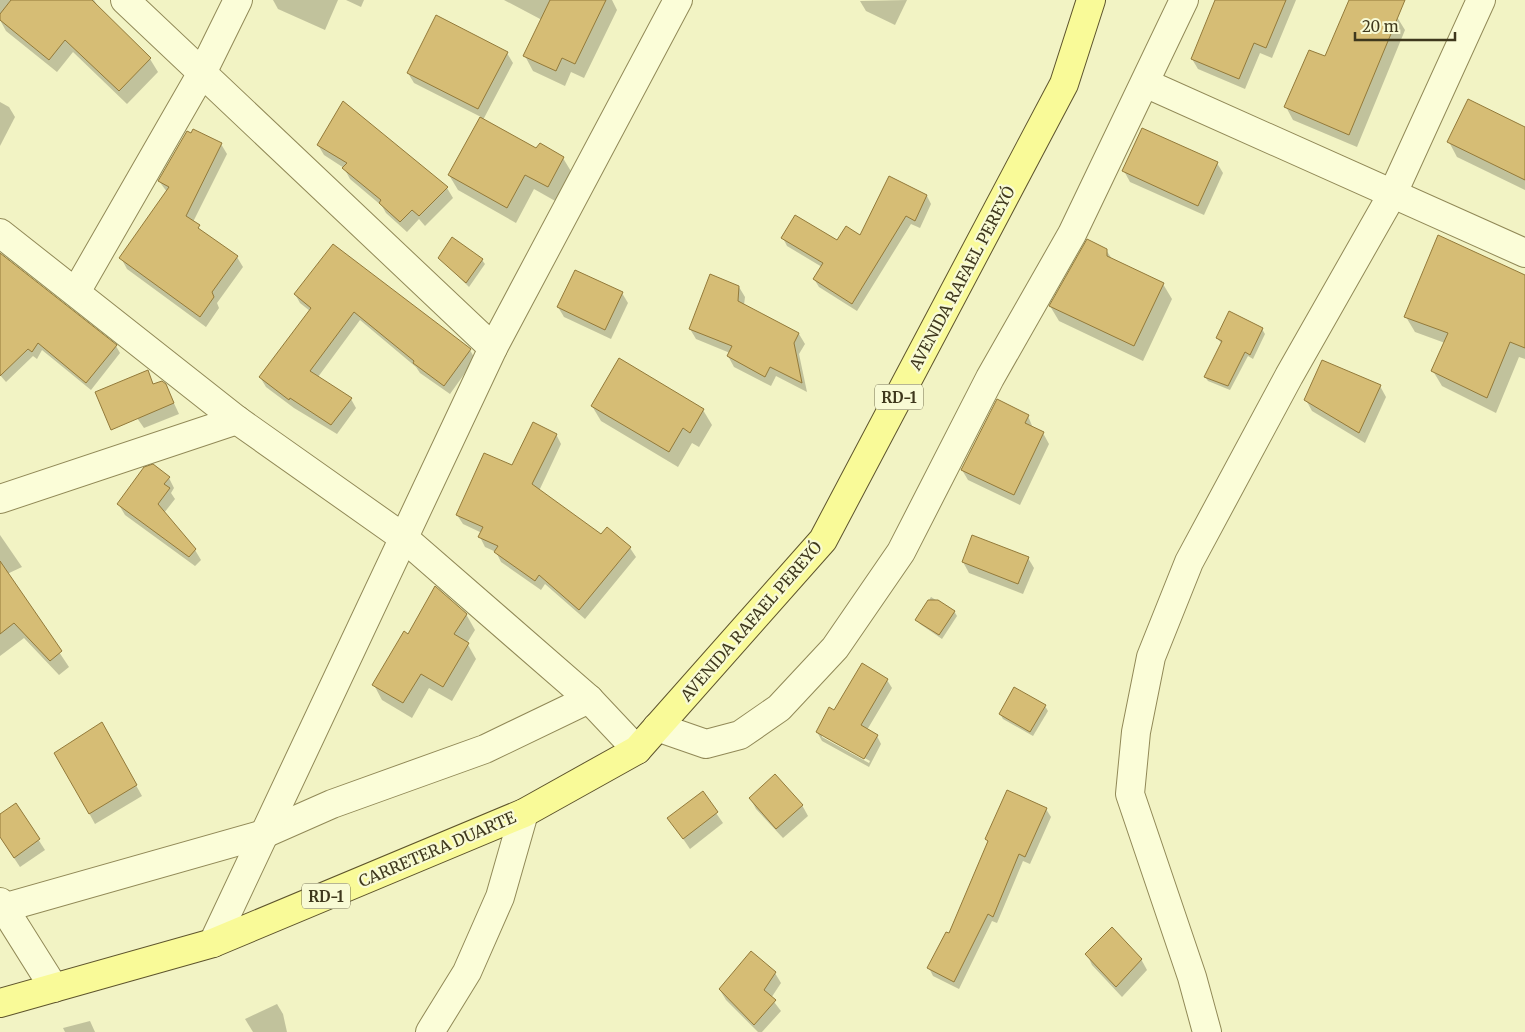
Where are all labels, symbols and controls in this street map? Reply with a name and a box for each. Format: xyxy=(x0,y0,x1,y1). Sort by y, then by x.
scale bar xyxy=(1355,10,1455,42)
text: 20 m xyxy=(1362,17,1399,36)
street label: AVENIDA RAFAEL PEREYÓ xyxy=(905,182,1019,374)
road number: RD-1 xyxy=(875,384,923,410)
street label: AVENIDA RAFAEL PEREYÓ xyxy=(675,537,826,706)
street label: CARRETERA DUARTE xyxy=(355,806,519,891)
road number: RD-1 xyxy=(302,884,350,908)

